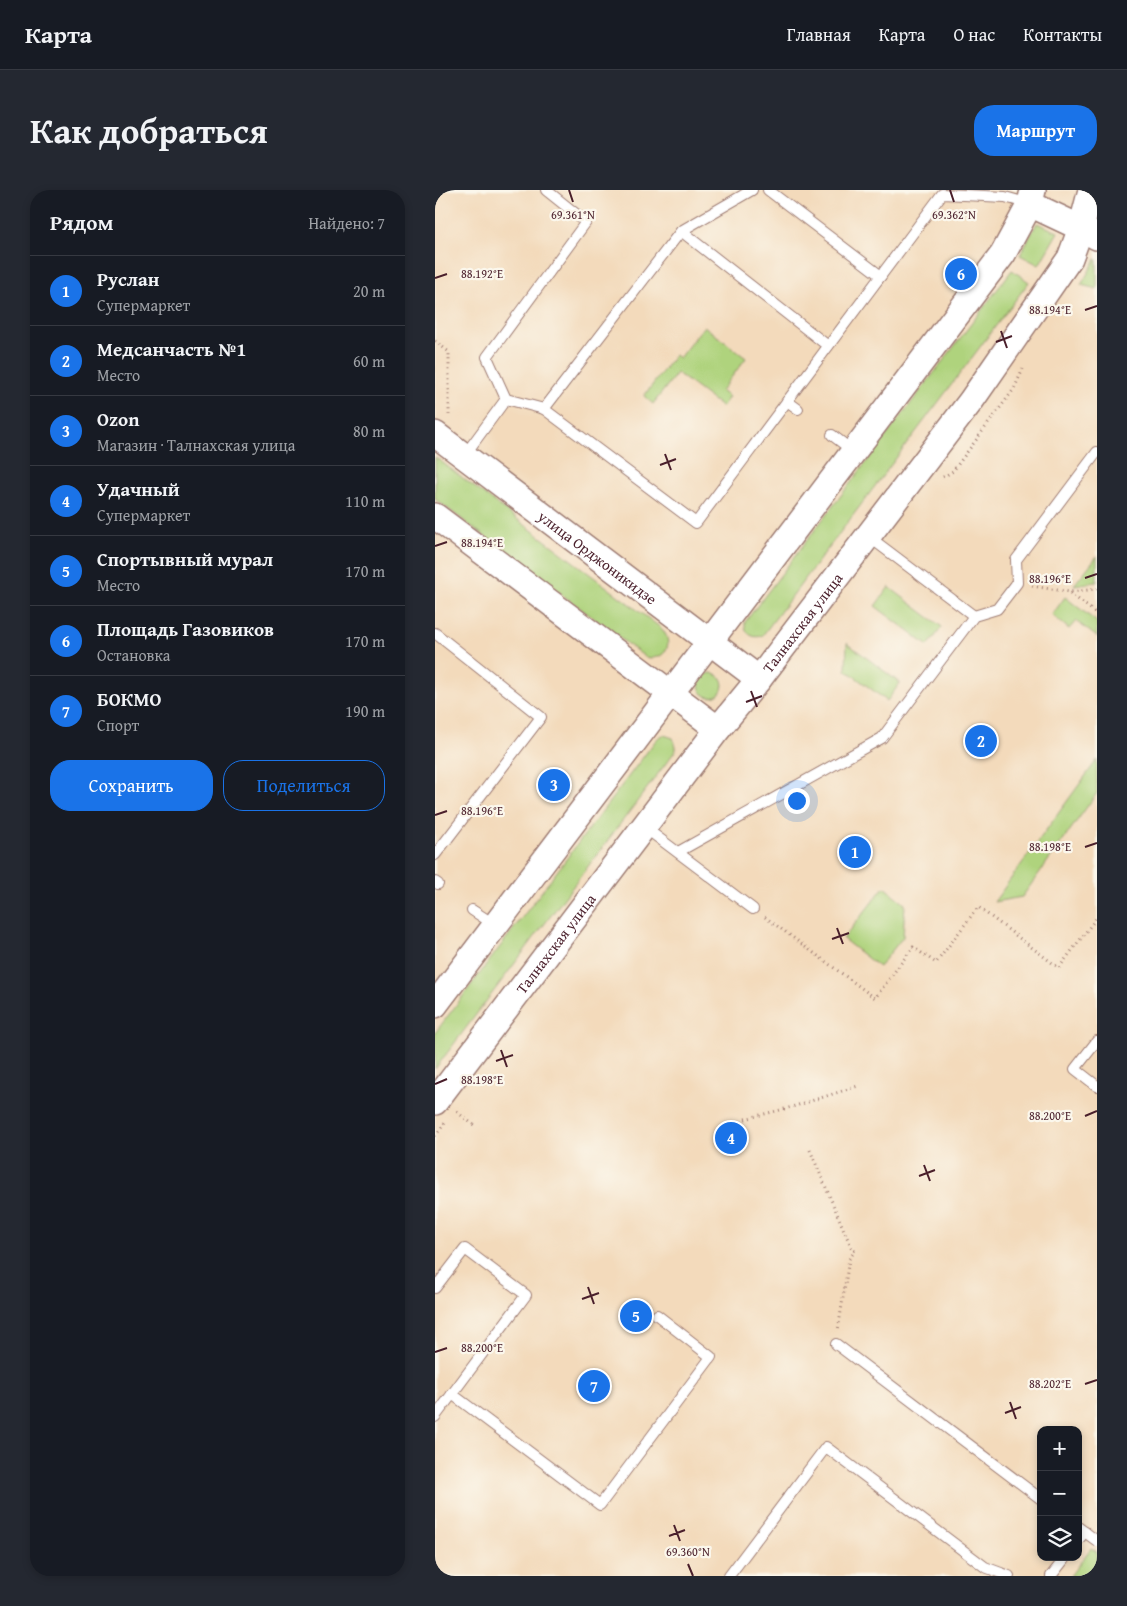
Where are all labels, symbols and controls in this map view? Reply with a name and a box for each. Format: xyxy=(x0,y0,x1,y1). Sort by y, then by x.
text: Карта xyxy=(25,17,92,52)
text: Главная xyxy=(787,21,851,48)
text: Карта xyxy=(879,21,925,48)
text: О нас xyxy=(953,21,995,48)
text: Контакты xyxy=(1023,21,1102,48)
text: Как добраться xyxy=(30,105,268,156)
button: Маршрут xyxy=(974,105,1097,156)
text: 69.361°N xyxy=(551,206,595,223)
text: 69.362°N xyxy=(932,206,976,223)
text: Рядом xyxy=(50,207,113,238)
text: Найдено: 7 xyxy=(308,211,385,235)
pin: 6 xyxy=(945,255,977,293)
text: Руслан xyxy=(97,265,159,293)
text: 88.192°E xyxy=(461,265,503,282)
text: 1 xyxy=(62,279,70,303)
text: 20 m xyxy=(353,279,385,303)
text: Супермаркет xyxy=(97,293,190,317)
text: 88.194°E xyxy=(1029,301,1071,318)
text: Медсанчасть №1 xyxy=(97,335,246,363)
text: 2 xyxy=(62,349,70,373)
text: 60 m xyxy=(353,349,385,373)
text: Место xyxy=(97,363,140,387)
text: Ozon xyxy=(97,405,139,433)
text: 3 xyxy=(62,419,70,443)
text: 80 m xyxy=(353,419,385,443)
text: Магазин · Талнахская улица xyxy=(97,433,295,457)
text: Удачный xyxy=(97,475,180,503)
text: 4 xyxy=(62,489,70,513)
text: 110 m xyxy=(345,489,385,513)
text: Супермаркет xyxy=(97,503,190,527)
street label: улица Орджоникидзе xyxy=(533,505,661,609)
text: 88.194°E xyxy=(461,534,503,551)
text: Спортывный мурал xyxy=(97,545,273,573)
text: 5 xyxy=(62,559,70,583)
text: 170 m xyxy=(345,559,385,583)
street label: Талнахская улица xyxy=(757,568,848,677)
text: 88.196°E xyxy=(1029,570,1071,587)
text: Место xyxy=(97,573,140,597)
text: Площадь Газовиков xyxy=(97,615,274,643)
text: 6 xyxy=(62,629,70,653)
text: 170 m xyxy=(345,629,385,653)
text: Остановка xyxy=(97,643,170,667)
text: БОКМО xyxy=(97,685,161,713)
text: 7 xyxy=(62,699,70,723)
text: 190 m xyxy=(345,699,385,723)
text: Спорт xyxy=(97,713,139,737)
pin: 2 xyxy=(965,722,997,760)
button: Сохранить xyxy=(50,760,213,811)
button: Поделиться xyxy=(223,760,385,811)
pin: 3 xyxy=(538,766,570,804)
your location xyxy=(784,788,810,814)
text: 88.196°E xyxy=(461,802,503,819)
pin: 1 xyxy=(839,833,871,871)
text: 88.198°E xyxy=(1029,838,1071,855)
street label: Талнахская улица xyxy=(511,888,601,998)
text: 88.198°E xyxy=(461,1071,503,1088)
text: 88.200°E xyxy=(1029,1107,1071,1124)
pin: 4 xyxy=(715,1119,747,1157)
pin: 5 xyxy=(620,1297,652,1335)
text: 88.200°E xyxy=(461,1339,503,1356)
pin: 7 xyxy=(578,1367,610,1405)
text: 88.202°E xyxy=(1029,1375,1071,1392)
map controls xyxy=(1037,1426,1082,1561)
button: + xyxy=(1037,1426,1082,1471)
button: − xyxy=(1037,1471,1082,1516)
button: layers xyxy=(1037,1516,1082,1561)
text: 69.360°N xyxy=(666,1543,710,1560)

